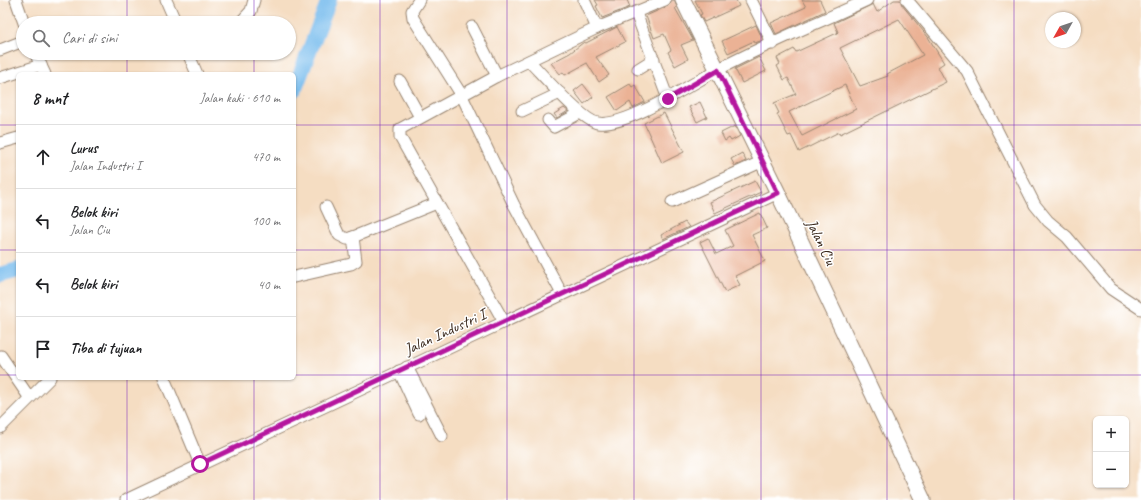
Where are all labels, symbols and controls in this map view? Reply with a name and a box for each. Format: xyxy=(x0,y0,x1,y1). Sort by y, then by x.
north arrow xyxy=(1045,12,1081,48)
search box xyxy=(16,16,296,60)
icon: search xyxy=(30,27,52,49)
text: Cari di sini xyxy=(62,29,117,48)
text: 8 mnt xyxy=(32,88,67,109)
text: Jalan kaki · 610 m xyxy=(200,90,280,106)
route end xyxy=(659,90,677,108)
text: Lurus xyxy=(70,139,98,158)
icon: ahead xyxy=(32,146,54,168)
text: 470 m xyxy=(252,149,280,165)
text: Jalan Industri I xyxy=(70,158,141,174)
text: Belok kiri xyxy=(70,203,117,222)
icon: left xyxy=(32,210,54,232)
text: 100 m xyxy=(252,213,280,229)
street label: Jalan Ciu xyxy=(801,215,841,269)
text: Jalan Ciu xyxy=(70,222,109,238)
icon: left xyxy=(32,274,54,296)
text: Belok kiri xyxy=(70,275,117,294)
text: 40 m xyxy=(258,277,280,293)
street label: Jalan Industri I xyxy=(400,303,492,360)
icon: arrive xyxy=(32,338,54,360)
text: Tiba di tujuan xyxy=(70,339,141,358)
map controls xyxy=(1093,416,1129,488)
button: + xyxy=(1093,416,1129,452)
button: − xyxy=(1093,452,1129,488)
route start xyxy=(191,455,209,473)

